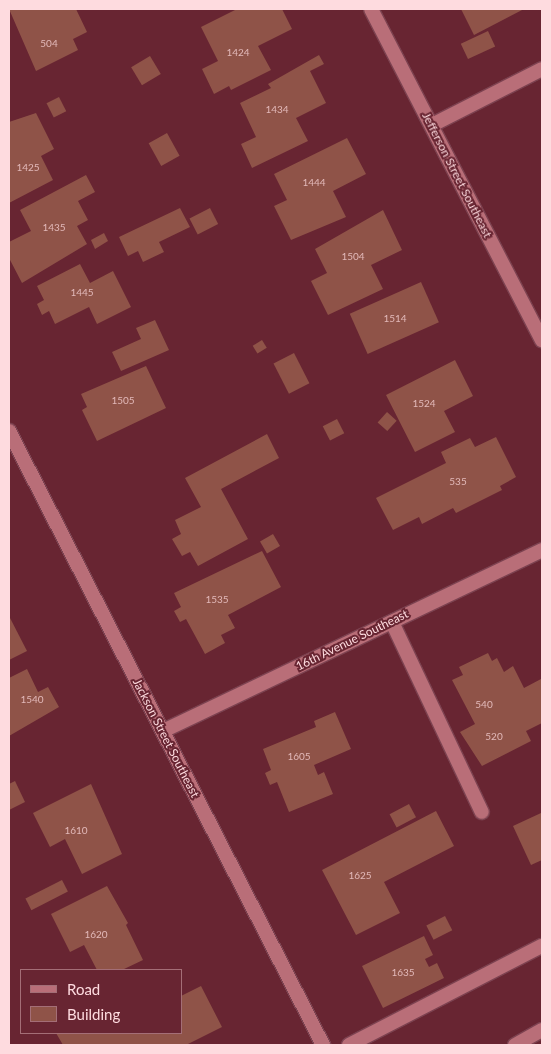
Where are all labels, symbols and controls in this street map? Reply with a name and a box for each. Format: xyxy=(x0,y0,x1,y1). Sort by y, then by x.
house number: 504 xyxy=(40,38,58,50)
house number: 1424 xyxy=(226,47,250,59)
house number: 1434 xyxy=(265,104,289,116)
street label: Jefferson Street Southeast xyxy=(419,110,495,240)
house number: 1425 xyxy=(16,162,40,174)
house number: 1444 xyxy=(302,177,326,189)
house number: 1435 xyxy=(42,222,66,234)
house number: 1504 xyxy=(341,251,365,263)
house number: 1445 xyxy=(70,287,94,299)
house number: 1514 xyxy=(383,313,407,325)
house number: 1505 xyxy=(111,395,135,407)
house number: 1524 xyxy=(412,398,436,410)
house number: 535 xyxy=(449,476,467,488)
house number: 1535 xyxy=(205,594,229,606)
street label: 16th Avenue Southeast xyxy=(293,606,411,674)
street label: Jackson Street Southeast xyxy=(130,676,202,800)
house number: 1540 xyxy=(20,694,44,706)
house number: 540 xyxy=(475,699,493,711)
house number: 520 xyxy=(485,731,503,743)
house number: 1605 xyxy=(287,751,311,763)
house number: 1610 xyxy=(64,825,88,837)
house number: 1625 xyxy=(348,870,372,882)
house number: 1620 xyxy=(84,929,108,941)
house number: 1635 xyxy=(391,967,415,979)
legend xyxy=(20,969,182,1034)
text: Road xyxy=(67,980,100,998)
text: Building xyxy=(67,1005,120,1023)

